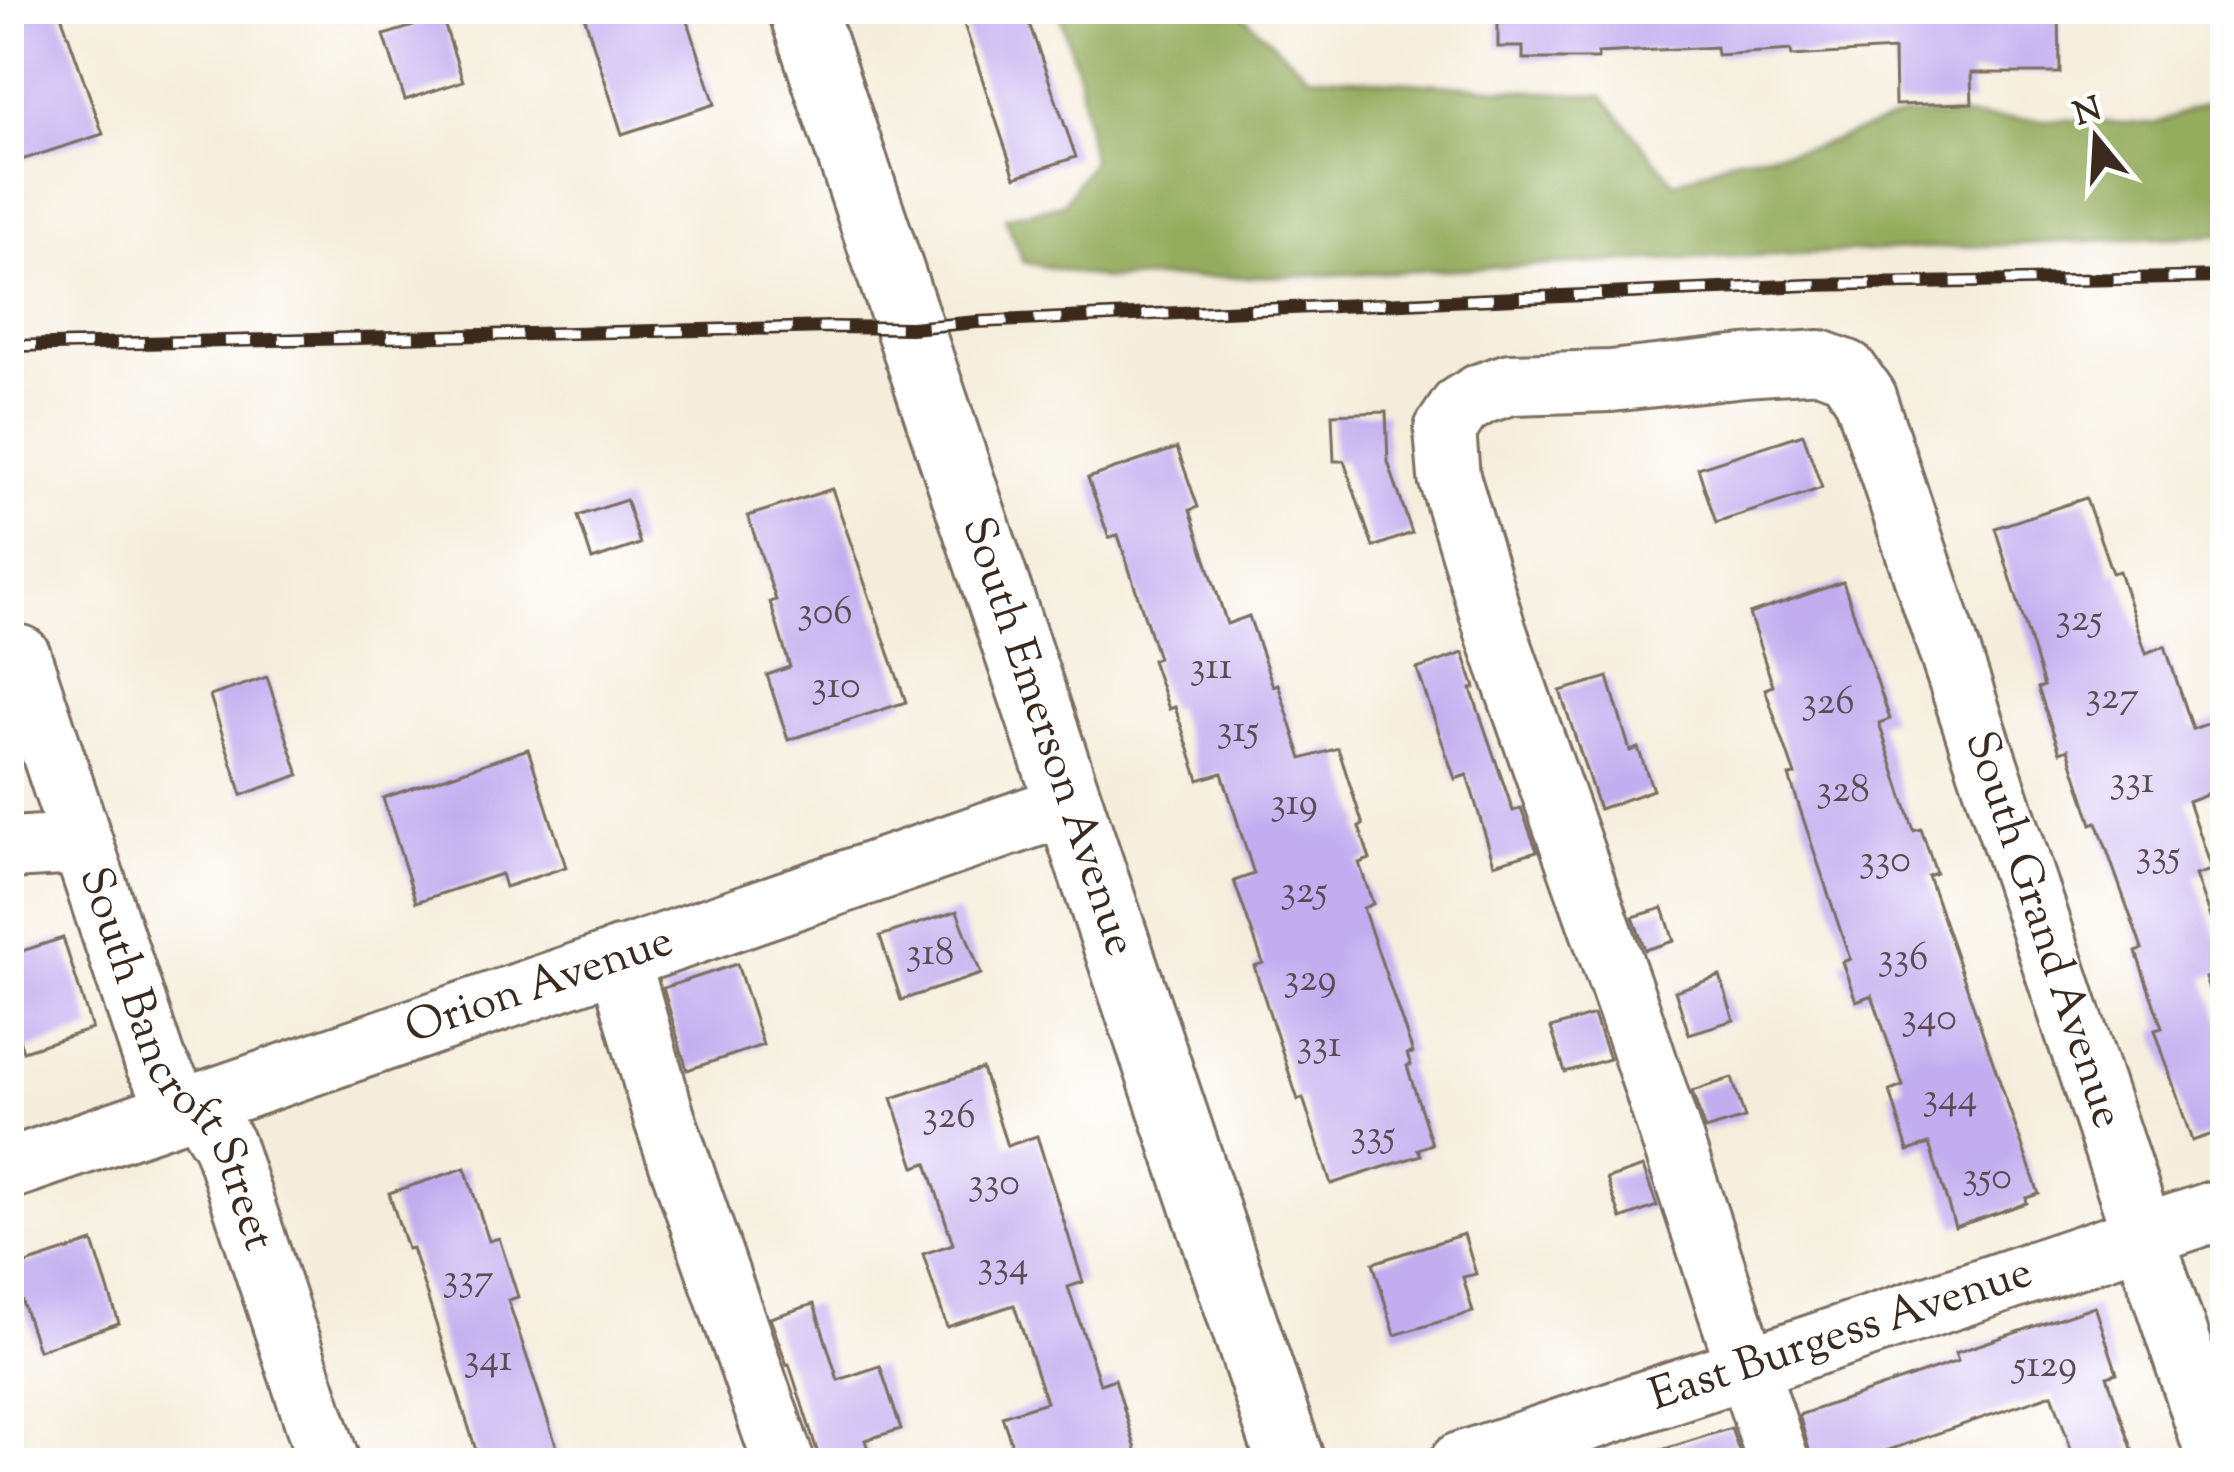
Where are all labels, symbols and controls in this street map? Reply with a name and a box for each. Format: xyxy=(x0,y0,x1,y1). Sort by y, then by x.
north arrow xyxy=(2036,78,2156,198)
text: N xyxy=(2068,86,2108,140)
street label: South Emerson Avenue xyxy=(943,509,1151,965)
house number: 306 xyxy=(797,586,853,642)
house number: 325 xyxy=(2055,593,2103,649)
house number: 311 xyxy=(1190,641,1232,697)
house number: 310 xyxy=(811,660,861,716)
house number: 327 xyxy=(2085,671,2139,727)
house number: 326 xyxy=(1801,676,1855,732)
house number: 315 xyxy=(1217,704,1259,760)
street label: South Grand Avenue xyxy=(1946,723,2138,1137)
house number: 331 xyxy=(2110,755,2154,811)
house number: 328 xyxy=(1816,764,1870,820)
house number: 319 xyxy=(1270,777,1318,833)
house number: 335 xyxy=(2136,829,2180,885)
house number: 330 xyxy=(1859,834,1911,890)
street label: South Bancroft Street xyxy=(60,859,289,1259)
house number: 325 xyxy=(1280,865,1328,921)
street label: Orion Avenue xyxy=(397,911,682,1063)
house number: 318 xyxy=(906,927,954,983)
house number: 336 xyxy=(1878,932,1928,988)
house number: 329 xyxy=(1284,953,1336,1009)
house number: 340 xyxy=(1901,992,1957,1048)
house number: 331 xyxy=(1297,1019,1341,1075)
house number: 344 xyxy=(1922,1072,1978,1128)
house number: 326 xyxy=(922,1090,976,1146)
house number: 335 xyxy=(1351,1109,1395,1165)
house number: 350 xyxy=(1962,1151,2012,1207)
house number: 330 xyxy=(968,1157,1020,1213)
house number: 334 xyxy=(977,1240,1029,1296)
street label: East Burgess Avenue xyxy=(1641,1242,2041,1430)
house number: 337 xyxy=(442,1253,494,1309)
house number: 341 xyxy=(464,1333,512,1389)
house number: 5129 xyxy=(2011,1339,2077,1395)

